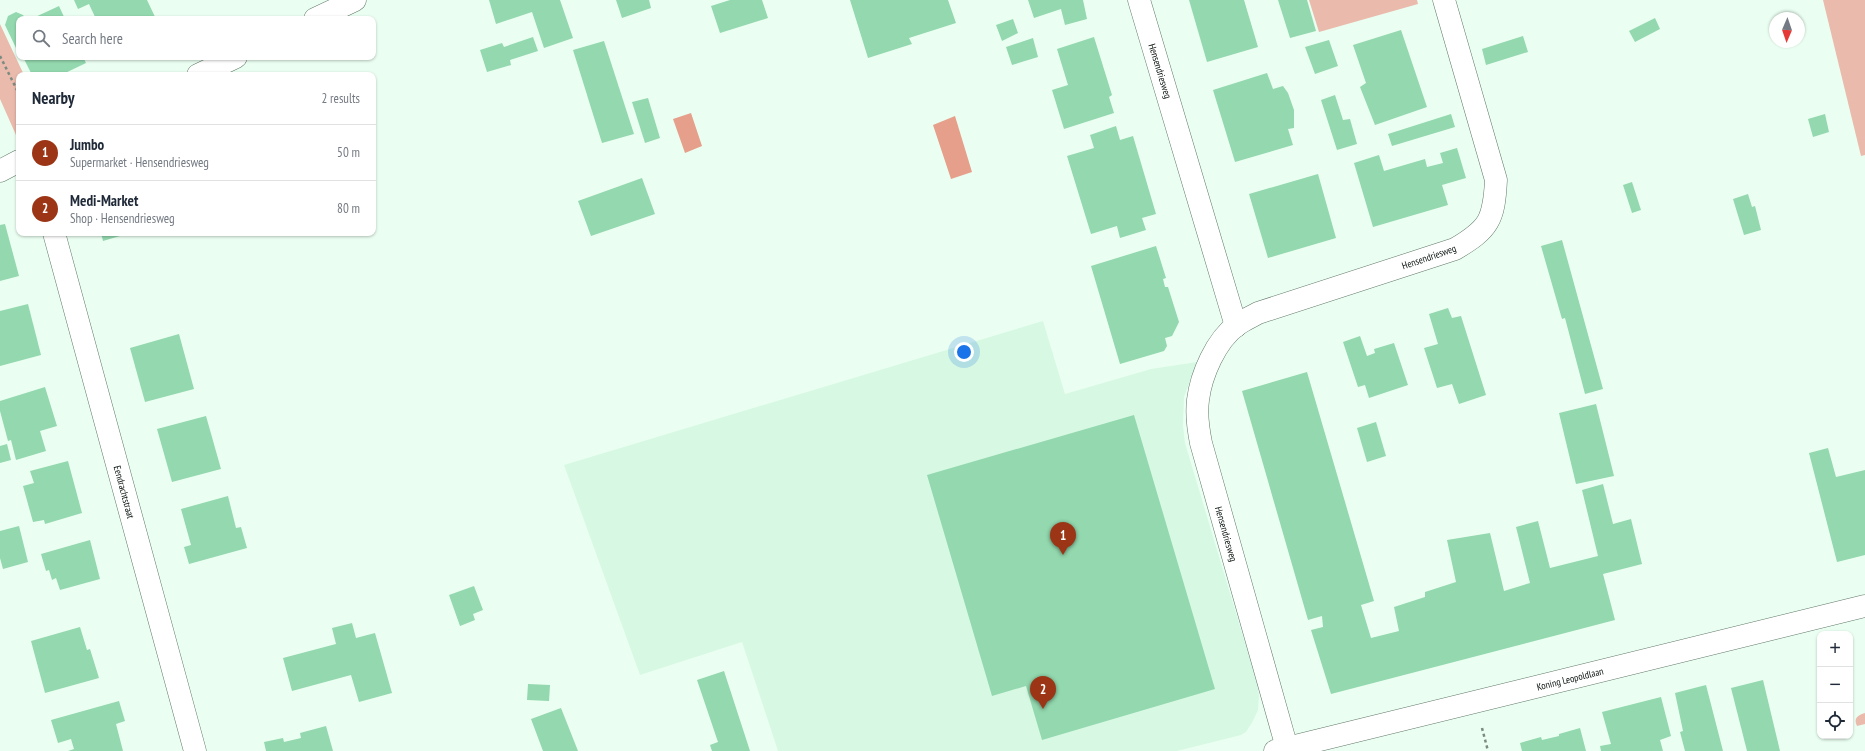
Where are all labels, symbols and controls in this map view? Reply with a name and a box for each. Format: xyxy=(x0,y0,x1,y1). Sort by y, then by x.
north arrow xyxy=(1769,12,1805,48)
search box xyxy=(16,16,376,60)
icon: search xyxy=(30,27,52,49)
text: Search here xyxy=(62,29,123,48)
street label: Hensendriesweg xyxy=(1145,42,1175,100)
text: Nearby xyxy=(32,87,75,109)
text: 2 results xyxy=(321,90,360,107)
text: Jumbo xyxy=(70,135,104,154)
text: 1 xyxy=(42,144,48,161)
text: 50 m xyxy=(337,144,360,161)
text: Supermarket · Hensendriesweg xyxy=(70,154,209,171)
text: Medi-Market xyxy=(70,191,138,210)
text: 2 xyxy=(42,200,48,217)
text: 80 m xyxy=(337,200,360,217)
text: Shop · Hensendriesweg xyxy=(70,210,175,227)
street label: Hensendriesweg xyxy=(1400,242,1458,272)
your location xyxy=(954,342,974,362)
street label: Eendrachtstraat xyxy=(111,464,137,520)
street label: Hensendriesweg xyxy=(1212,505,1240,563)
pin: 1 xyxy=(1050,522,1076,555)
map controls xyxy=(1817,631,1853,739)
button: + xyxy=(1817,631,1853,667)
street label: Koning Leopoldlaan xyxy=(1535,664,1605,694)
button: − xyxy=(1817,667,1853,703)
pin: 2 xyxy=(1030,676,1056,709)
button: locate xyxy=(1817,703,1853,739)

